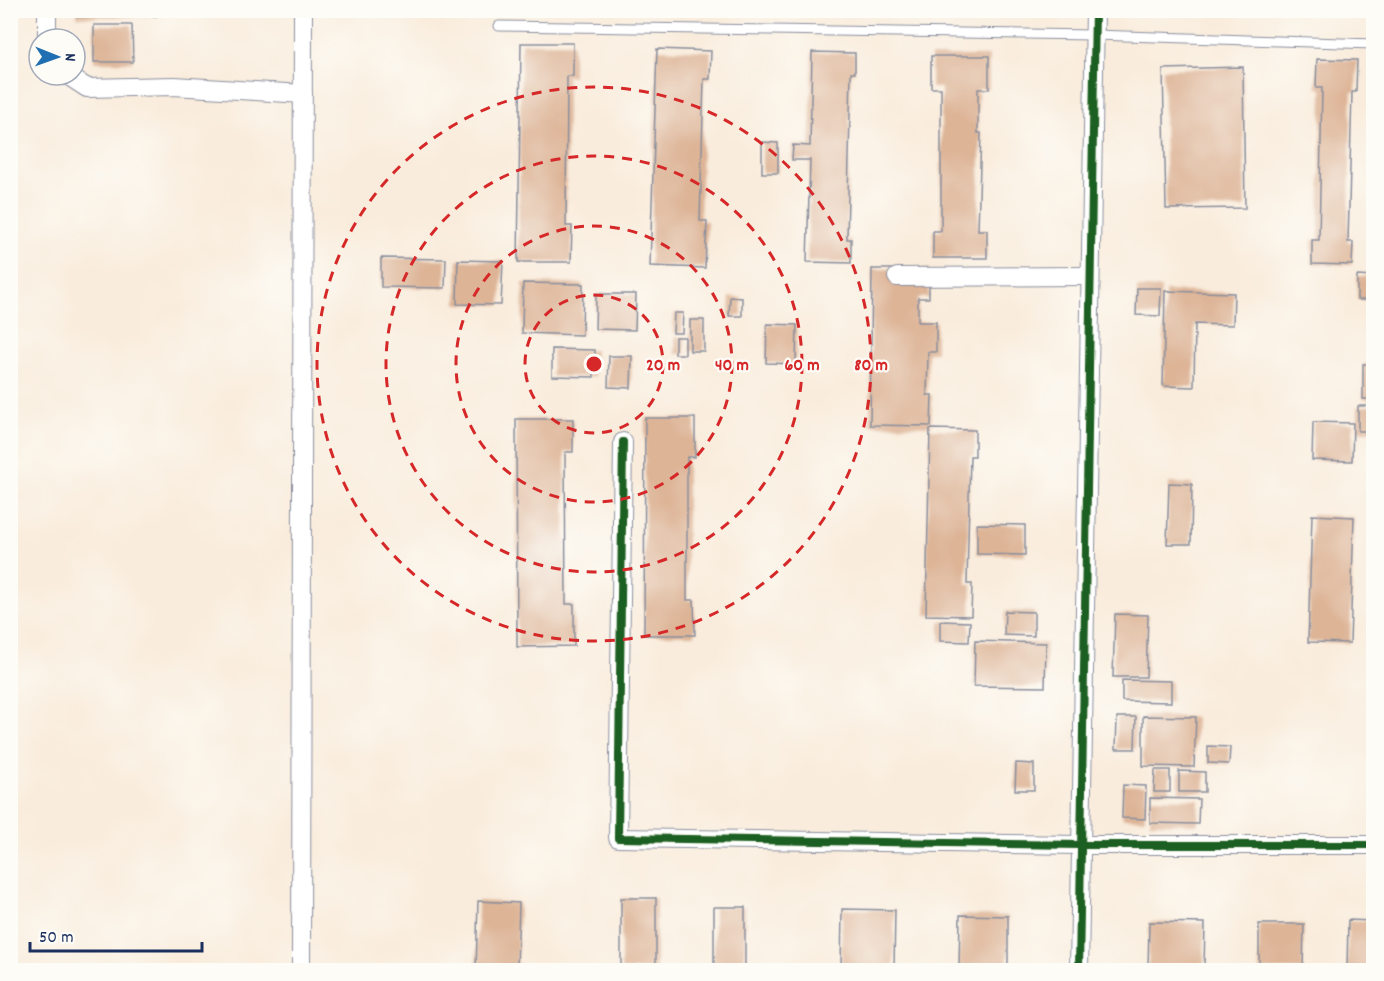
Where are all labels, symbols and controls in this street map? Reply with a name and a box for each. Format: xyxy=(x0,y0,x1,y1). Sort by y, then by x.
north arrow xyxy=(27,27,87,87)
text: N xyxy=(58,53,81,61)
centre of rings xyxy=(584,354,604,374)
text: 20 m xyxy=(646,354,680,379)
text: 40 m xyxy=(715,354,749,379)
text: 60 m xyxy=(784,354,820,379)
text: 80 m xyxy=(854,354,888,379)
scale bar xyxy=(30,915,202,953)
text: 50 m xyxy=(39,926,74,951)

